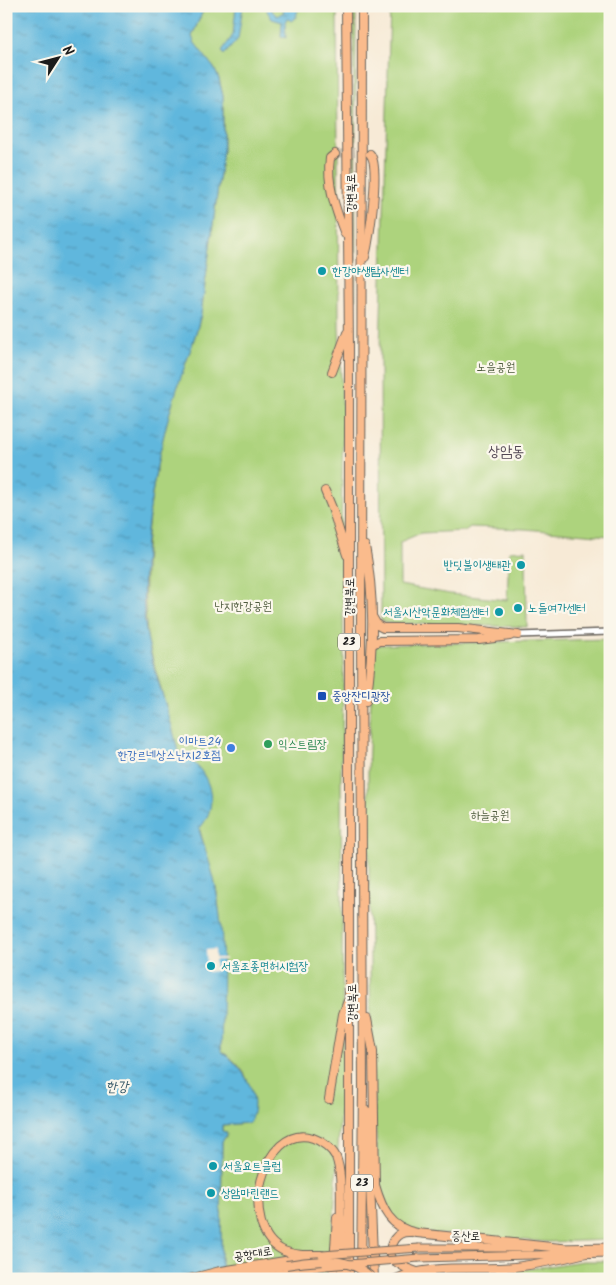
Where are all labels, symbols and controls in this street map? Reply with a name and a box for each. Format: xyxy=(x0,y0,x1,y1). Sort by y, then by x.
north arrow xyxy=(32,32,82,82)
text: N xyxy=(56,41,79,61)
street label: 강변북로 xyxy=(342,174,361,212)
place label: 한강야생탐사센터 xyxy=(332,262,409,281)
marker: 한강야생탐사센터 xyxy=(316,265,328,277)
park label: 노을공원 xyxy=(477,358,515,377)
district label: 상암동 xyxy=(488,440,524,464)
place label: 반딧불이생태관 xyxy=(443,556,511,575)
marker: 반딧불이생태관 xyxy=(515,559,527,571)
street label: 강변북로 xyxy=(340,578,360,616)
park label: 난지한강공원 xyxy=(214,597,272,616)
place label: 노들여가센터 xyxy=(528,599,586,618)
marker: 노들여가센터 xyxy=(512,602,524,614)
place label: 서울시산악문화체험센터 xyxy=(383,603,489,622)
marker: 서울시산악문화체험센터 xyxy=(493,606,505,618)
road number: 23 xyxy=(338,634,360,650)
place label: 중앙잔디광장 xyxy=(332,687,390,706)
marker: 중앙잔디광장 xyxy=(316,690,328,702)
place label: 이마트24 한강르네상스난지2호점 xyxy=(117,732,221,765)
place label: 익스트림장 xyxy=(278,735,327,754)
marker: 익스트림장 xyxy=(262,738,274,750)
marker: 이마트24 한강르네상스난지2호점 xyxy=(225,742,237,754)
park label: 하늘공원 xyxy=(471,806,509,825)
place label: 서울조종면허시험장 xyxy=(221,957,308,976)
marker: 서울조종면허시험장 xyxy=(205,960,217,972)
street label: 강변북로 xyxy=(343,984,362,1022)
water label: 한강 xyxy=(106,1076,130,1098)
place label: 서울요트클럽 xyxy=(223,1157,281,1176)
marker: 서울요트클럽 xyxy=(207,1160,219,1172)
road number: 23 xyxy=(351,1174,373,1192)
place label: 상암마린랜드 xyxy=(221,1184,279,1203)
marker: 상암마린랜드 xyxy=(205,1187,217,1199)
street label: 증산로 xyxy=(452,1227,480,1246)
street label: 공항대로 xyxy=(232,1242,274,1266)

